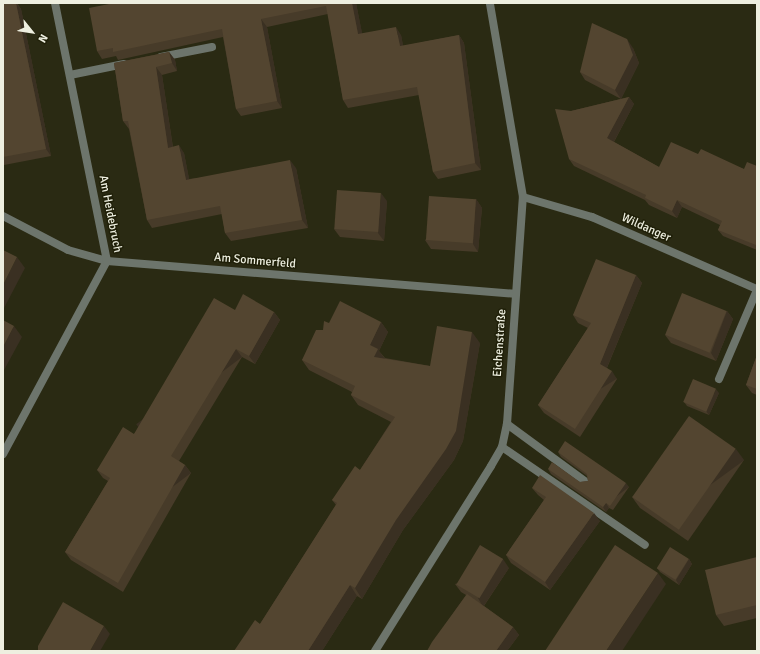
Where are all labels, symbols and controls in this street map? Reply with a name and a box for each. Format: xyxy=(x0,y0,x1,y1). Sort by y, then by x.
north arrow xyxy=(12,12,52,52)
text: N xyxy=(35,32,50,45)
street label: Am Heidebruch xyxy=(95,174,125,254)
street label: Wildanger xyxy=(619,211,673,245)
street label: Am Sommerfeld xyxy=(213,250,297,272)
street label: Eichenstraße xyxy=(490,308,510,378)

